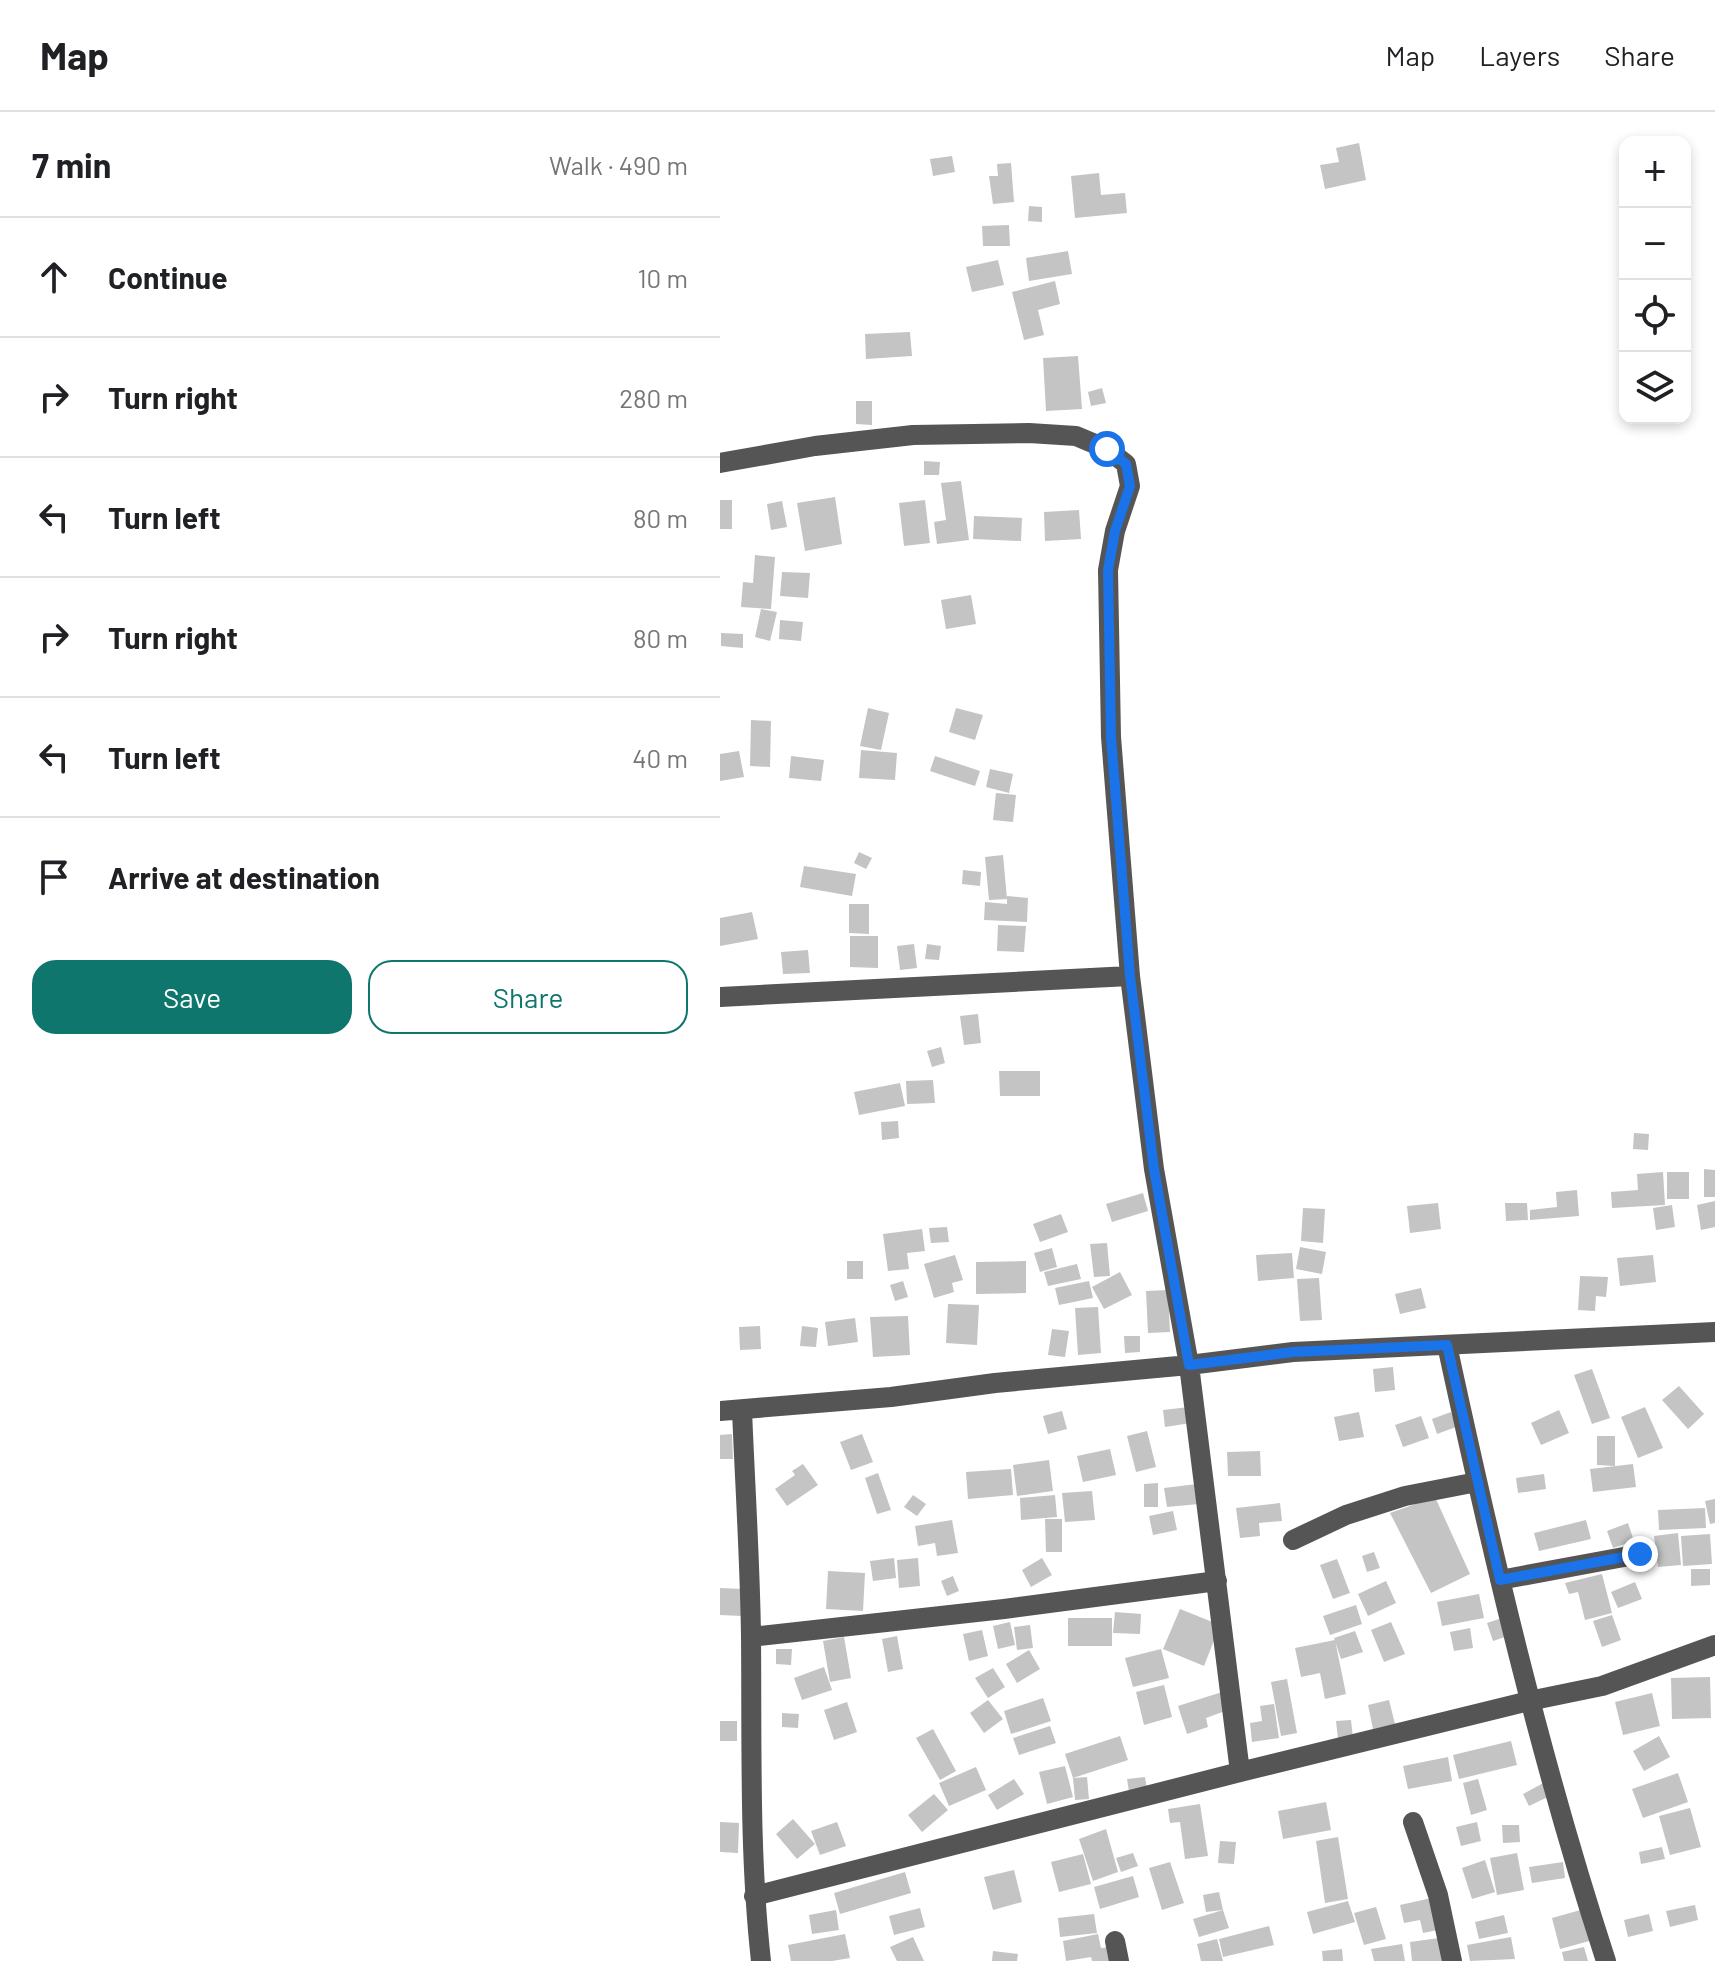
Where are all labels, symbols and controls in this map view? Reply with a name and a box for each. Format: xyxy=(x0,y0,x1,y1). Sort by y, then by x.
text: Map xyxy=(40,32,109,78)
text: Map xyxy=(1385,38,1435,72)
text: Layers xyxy=(1479,38,1560,72)
text: Share xyxy=(1604,38,1675,72)
map controls xyxy=(1619,136,1691,424)
button: + xyxy=(1619,136,1691,208)
text: 7 min xyxy=(32,144,111,185)
text: Walk · 490 m xyxy=(549,149,688,180)
button: − xyxy=(1619,208,1691,280)
icon: ahead xyxy=(32,255,76,299)
text: Continue xyxy=(108,259,228,295)
text: 10 m xyxy=(638,262,688,293)
button: locate xyxy=(1619,280,1691,352)
button: layers xyxy=(1619,352,1691,424)
icon: right xyxy=(32,375,76,419)
text: Turn right xyxy=(108,379,238,415)
text: 280 m xyxy=(619,382,688,413)
route start xyxy=(1089,431,1125,467)
icon: left xyxy=(32,495,76,539)
text: Turn left xyxy=(108,499,221,535)
text: 80 m xyxy=(633,502,688,533)
icon: right xyxy=(32,615,76,659)
text: Turn right xyxy=(108,619,238,655)
text: 80 m xyxy=(633,622,688,653)
icon: left xyxy=(32,735,76,779)
text: Turn left xyxy=(108,739,221,775)
text: 40 m xyxy=(632,742,688,773)
icon: arrive xyxy=(32,855,76,899)
text: Arrive at destination xyxy=(108,859,380,895)
button: Save xyxy=(32,960,352,1034)
button: Share xyxy=(368,960,688,1034)
route end xyxy=(1622,1536,1658,1572)

